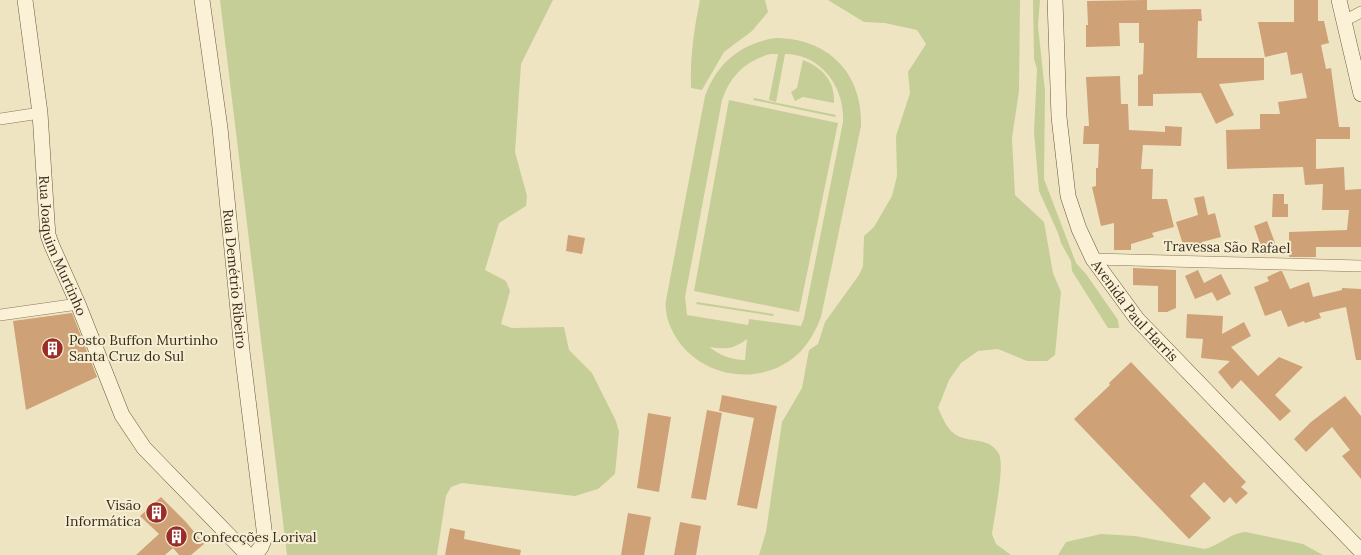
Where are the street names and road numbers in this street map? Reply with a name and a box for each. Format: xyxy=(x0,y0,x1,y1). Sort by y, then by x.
street label: Rua Joaquim Murtinho xyxy=(35,175,91,318)
street label: Rua Demétrio Ribeiro xyxy=(219,208,251,350)
street label: Travessa São Rafael xyxy=(1164,237,1291,257)
street label: Avenida Paul Harris xyxy=(1087,255,1182,365)

